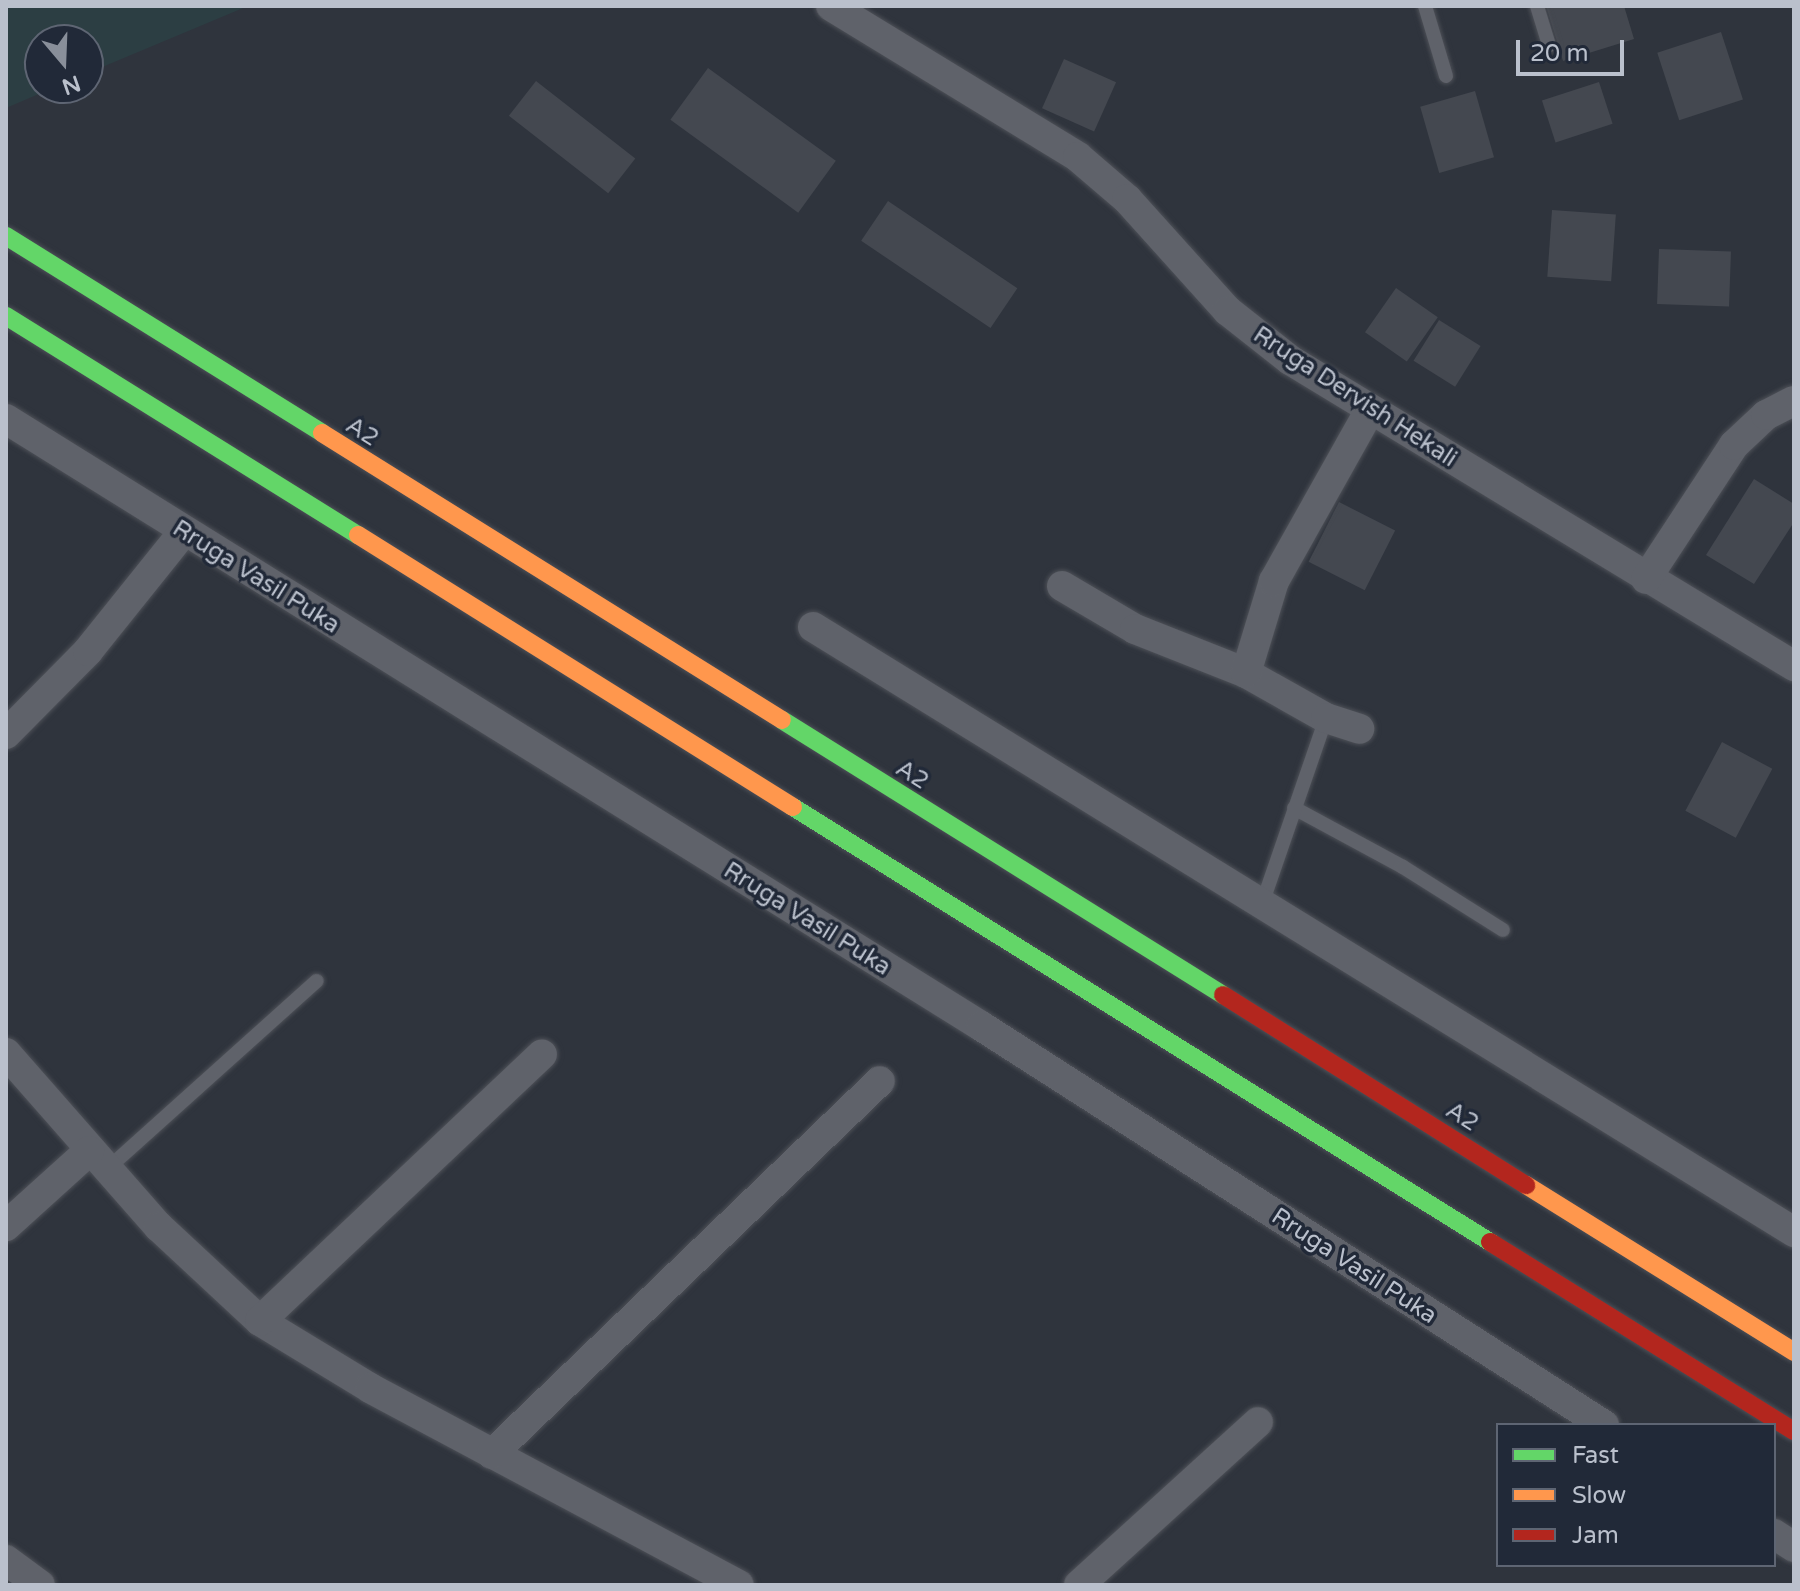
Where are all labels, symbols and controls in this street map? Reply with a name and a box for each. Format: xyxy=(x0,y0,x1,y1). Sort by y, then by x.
north arrow xyxy=(24,24,104,104)
scale bar xyxy=(1520,24,1628,74)
text: 20 m xyxy=(1530,39,1588,68)
text: N xyxy=(59,70,84,100)
street label: Rruga Dervish Hekali xyxy=(1248,320,1462,474)
street label: A2 xyxy=(340,411,384,453)
street label: Rruga Vasil Puka xyxy=(167,514,345,640)
street label: A2 xyxy=(890,754,934,796)
street label: Rruga Vasil Puka xyxy=(718,856,896,982)
street label: A2 xyxy=(1440,1096,1484,1138)
street label: Rruga Vasil Puka xyxy=(1266,1202,1442,1330)
legend xyxy=(1496,1423,1776,1567)
text: Fast xyxy=(1572,1441,1619,1470)
text: Slow xyxy=(1572,1481,1626,1510)
text: Jam xyxy=(1572,1521,1619,1550)

